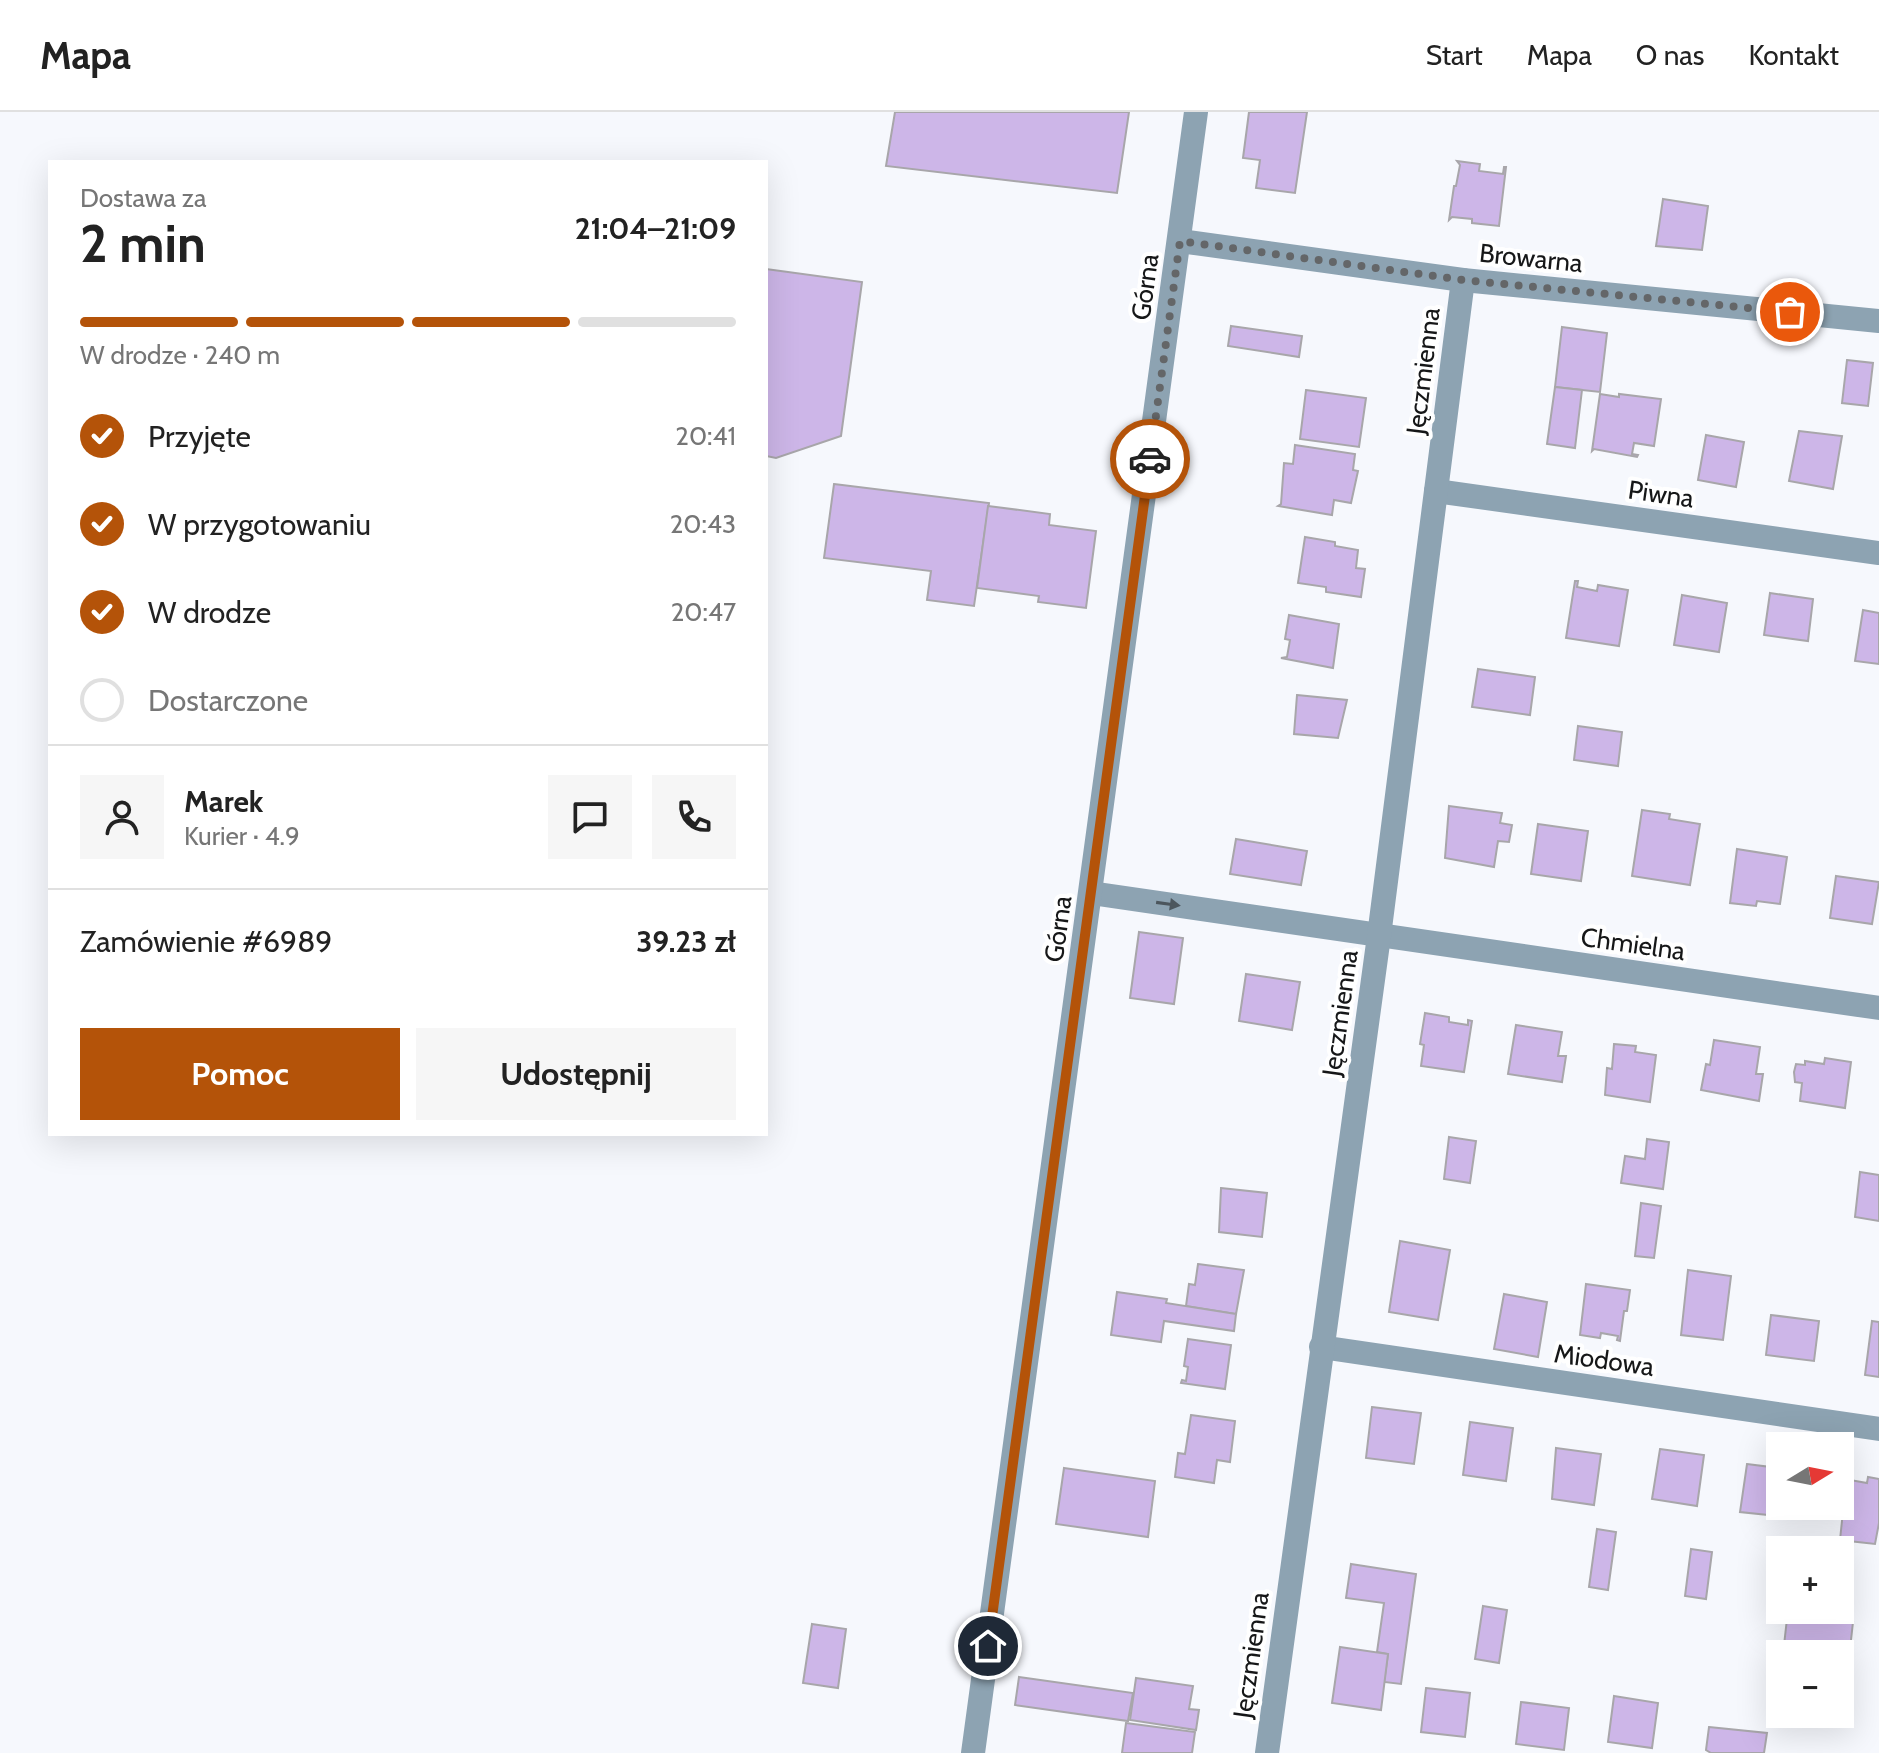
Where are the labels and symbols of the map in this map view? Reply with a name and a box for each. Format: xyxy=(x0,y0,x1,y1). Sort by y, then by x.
street label: Browarna xyxy=(1478,237,1585,279)
street label: Górna xyxy=(1125,251,1166,322)
pin xyxy=(1756,278,1824,346)
street label: Jęczmienna xyxy=(1399,305,1447,437)
courier xyxy=(1110,419,1190,499)
street label: Piwna xyxy=(1626,474,1696,515)
street label: Górna xyxy=(1038,893,1079,964)
one-way arrow xyxy=(1156,899,1181,911)
street label: Chmielna xyxy=(1579,921,1688,967)
street label: Jęczmienna xyxy=(1315,947,1365,1079)
street label: Miodowa xyxy=(1552,1337,1656,1383)
north arrow xyxy=(1766,1432,1854,1520)
street label: Jęczmienna xyxy=(1226,1589,1276,1721)
pin xyxy=(954,1612,1022,1680)

